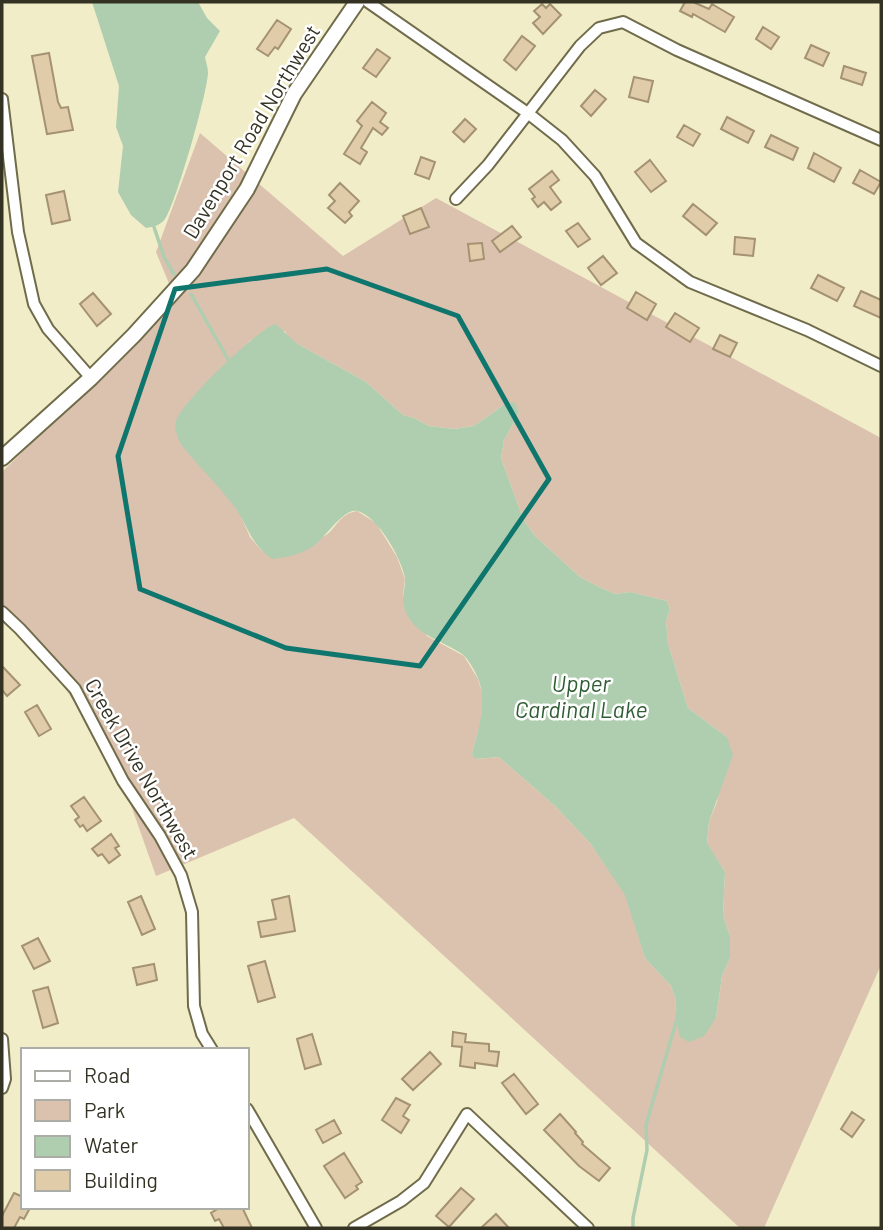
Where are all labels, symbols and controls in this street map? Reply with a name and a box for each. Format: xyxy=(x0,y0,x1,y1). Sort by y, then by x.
street label: Davenport Road Northwest xyxy=(177,20,324,243)
water label: Upper Cardinal Lake xyxy=(515,669,647,723)
street label: Creek Drive Northwest xyxy=(80,674,204,863)
legend xyxy=(21,1048,248,1209)
text: Road xyxy=(84,1062,130,1087)
text: Park xyxy=(84,1097,125,1122)
text: Water xyxy=(84,1132,139,1157)
text: Building xyxy=(84,1167,158,1192)

